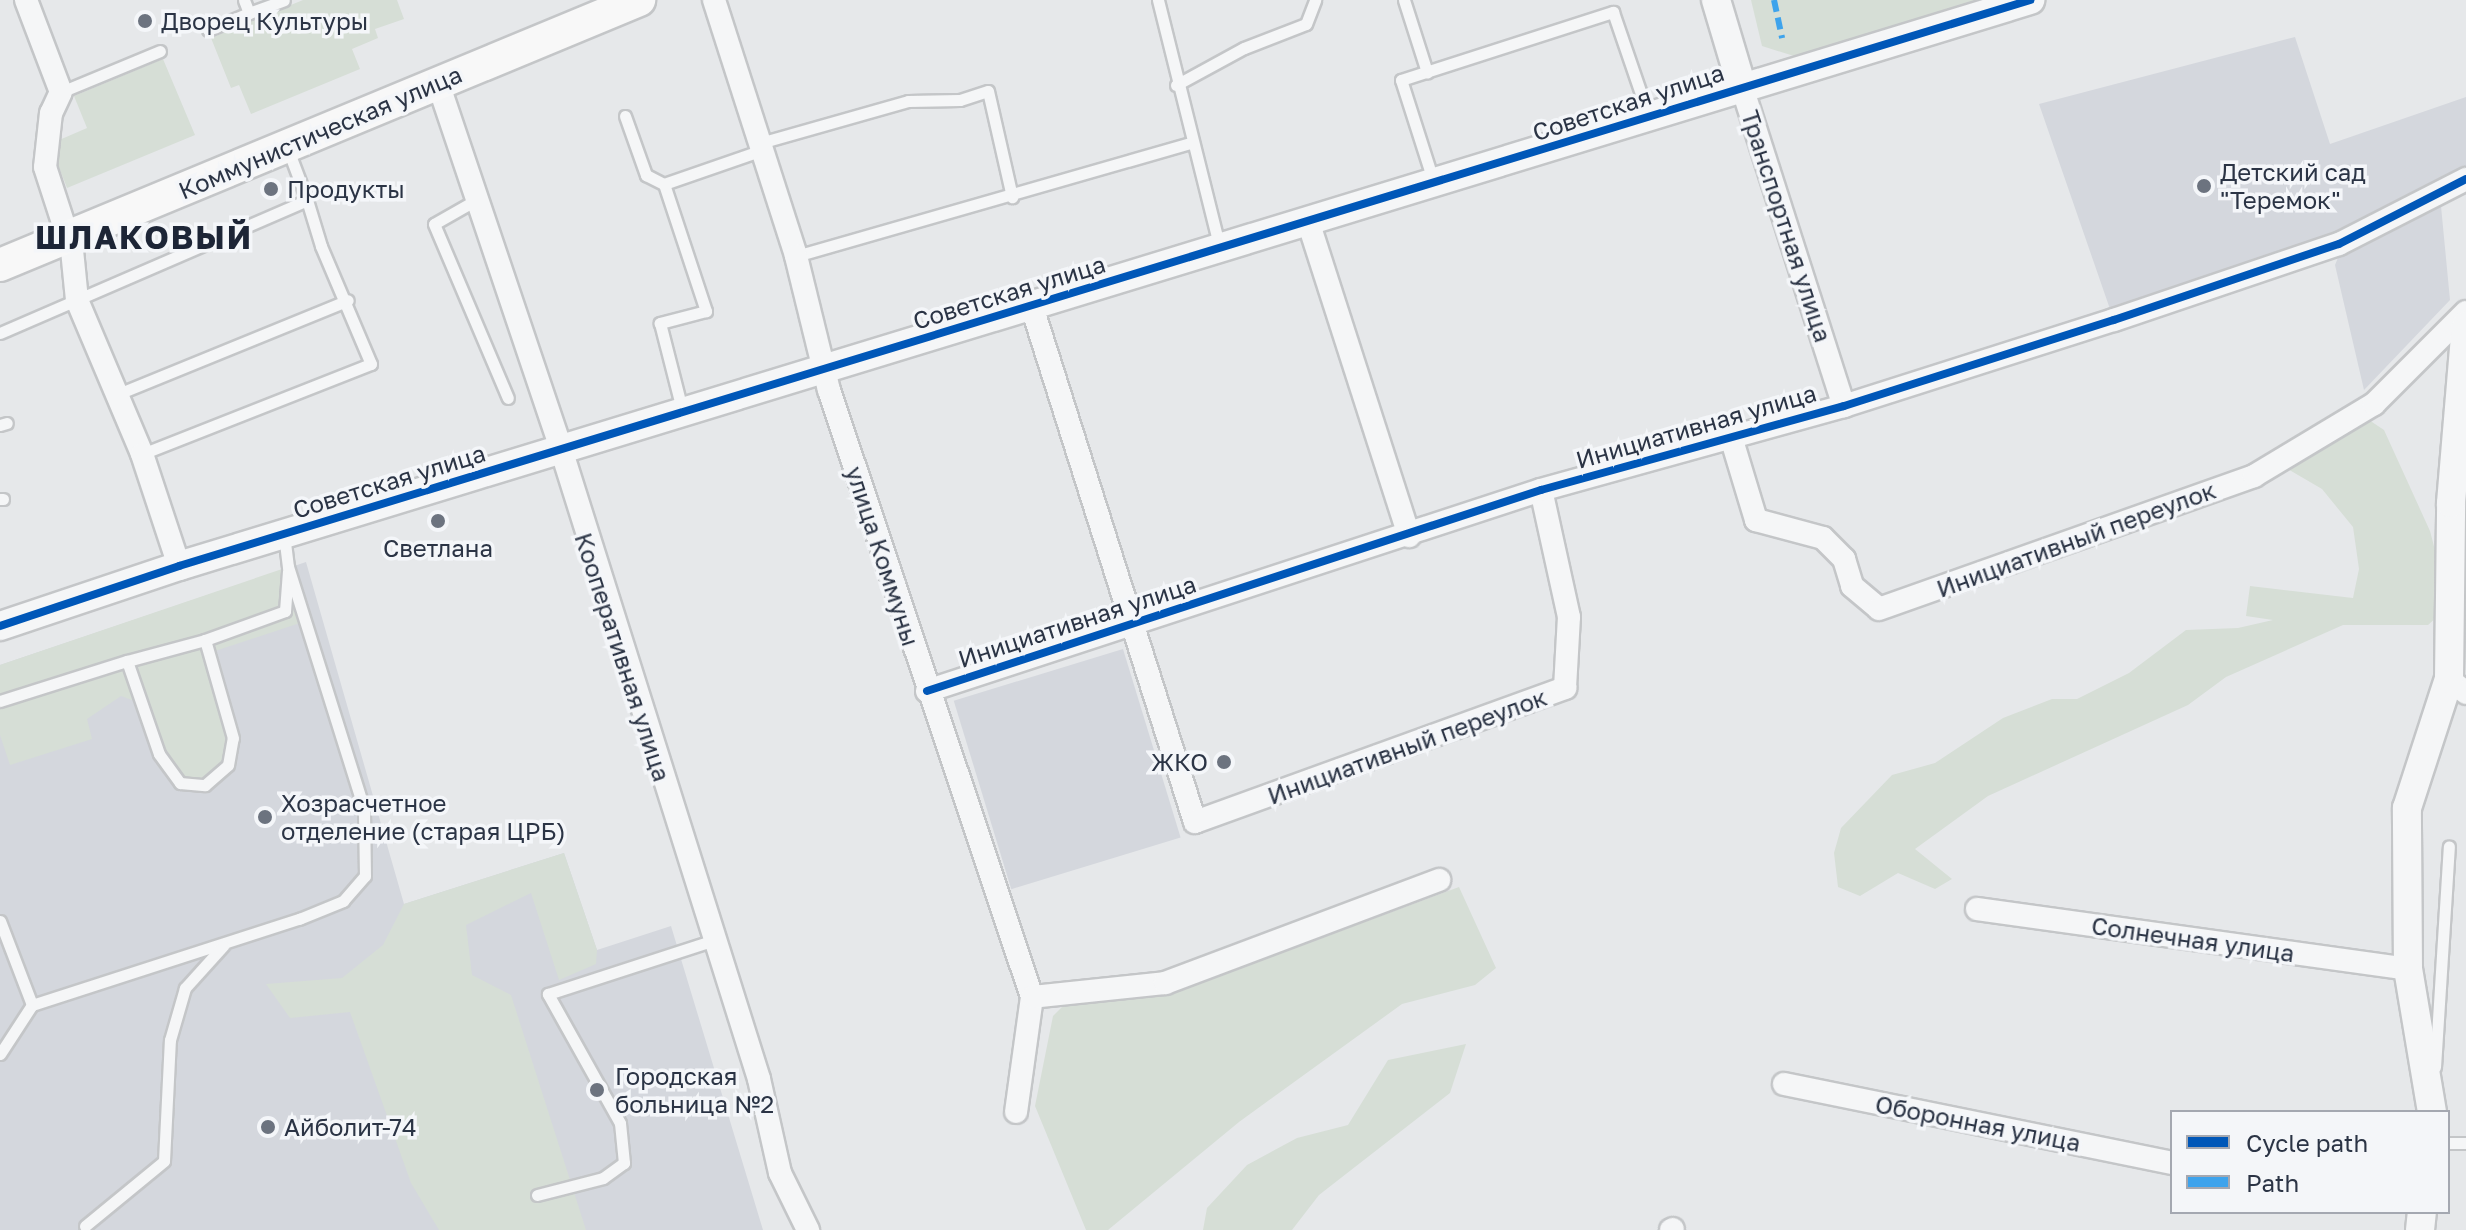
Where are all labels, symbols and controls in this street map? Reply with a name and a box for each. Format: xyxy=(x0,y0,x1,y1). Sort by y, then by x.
place label: Дворец Культуры xyxy=(161,7,368,35)
marker: Дворец Культуры xyxy=(136,12,154,30)
street label: Советская улица xyxy=(1529,57,1727,147)
street label: Коммунистическая улица xyxy=(174,59,466,205)
street label: Транспортная улица xyxy=(1736,106,1838,346)
place label: Детский сад "Теремок" xyxy=(2220,158,2366,214)
place label: Продукты xyxy=(287,175,405,203)
marker: Детский сад "Теремок" xyxy=(2195,177,2213,195)
marker: Продукты xyxy=(262,180,280,198)
district label: ШЛАКОВЫЙ xyxy=(35,218,253,256)
street label: Советская улица xyxy=(909,249,1109,335)
street label: Инициативная улица xyxy=(1573,378,1819,474)
street label: Советская улица xyxy=(289,438,489,524)
street label: улица Коммуны xyxy=(840,463,926,649)
street label: Инициативный переулок xyxy=(1933,475,2219,603)
marker: Светлана xyxy=(429,512,447,530)
street label: Кооперативная улица xyxy=(569,529,677,785)
place label: Светлана xyxy=(383,534,493,562)
street label: Инициативная улица xyxy=(954,569,1200,673)
street label: Инициативный переулок xyxy=(1264,682,1550,810)
place label: ЖКО xyxy=(1151,748,1208,776)
marker: ЖКО xyxy=(1215,753,1233,771)
place label: Хозрасчетное отделение (старая ЦРБ) xyxy=(281,789,566,845)
marker: Хозрасчетное отделение (старая ЦРБ) xyxy=(256,808,274,826)
street label: Солнечная улица xyxy=(2090,911,2296,967)
place label: Городская больница №2 xyxy=(615,1062,774,1118)
marker: Городская больница №2 xyxy=(586,1079,608,1101)
street label: Оборонная улица xyxy=(1873,1089,2083,1157)
legend xyxy=(2170,1110,2450,1214)
place label: Айболит-74 xyxy=(284,1113,417,1141)
marker: Айболит-74 xyxy=(259,1118,277,1136)
text: Cycle path xyxy=(2246,1128,2368,1157)
text: Path xyxy=(2246,1168,2299,1197)

